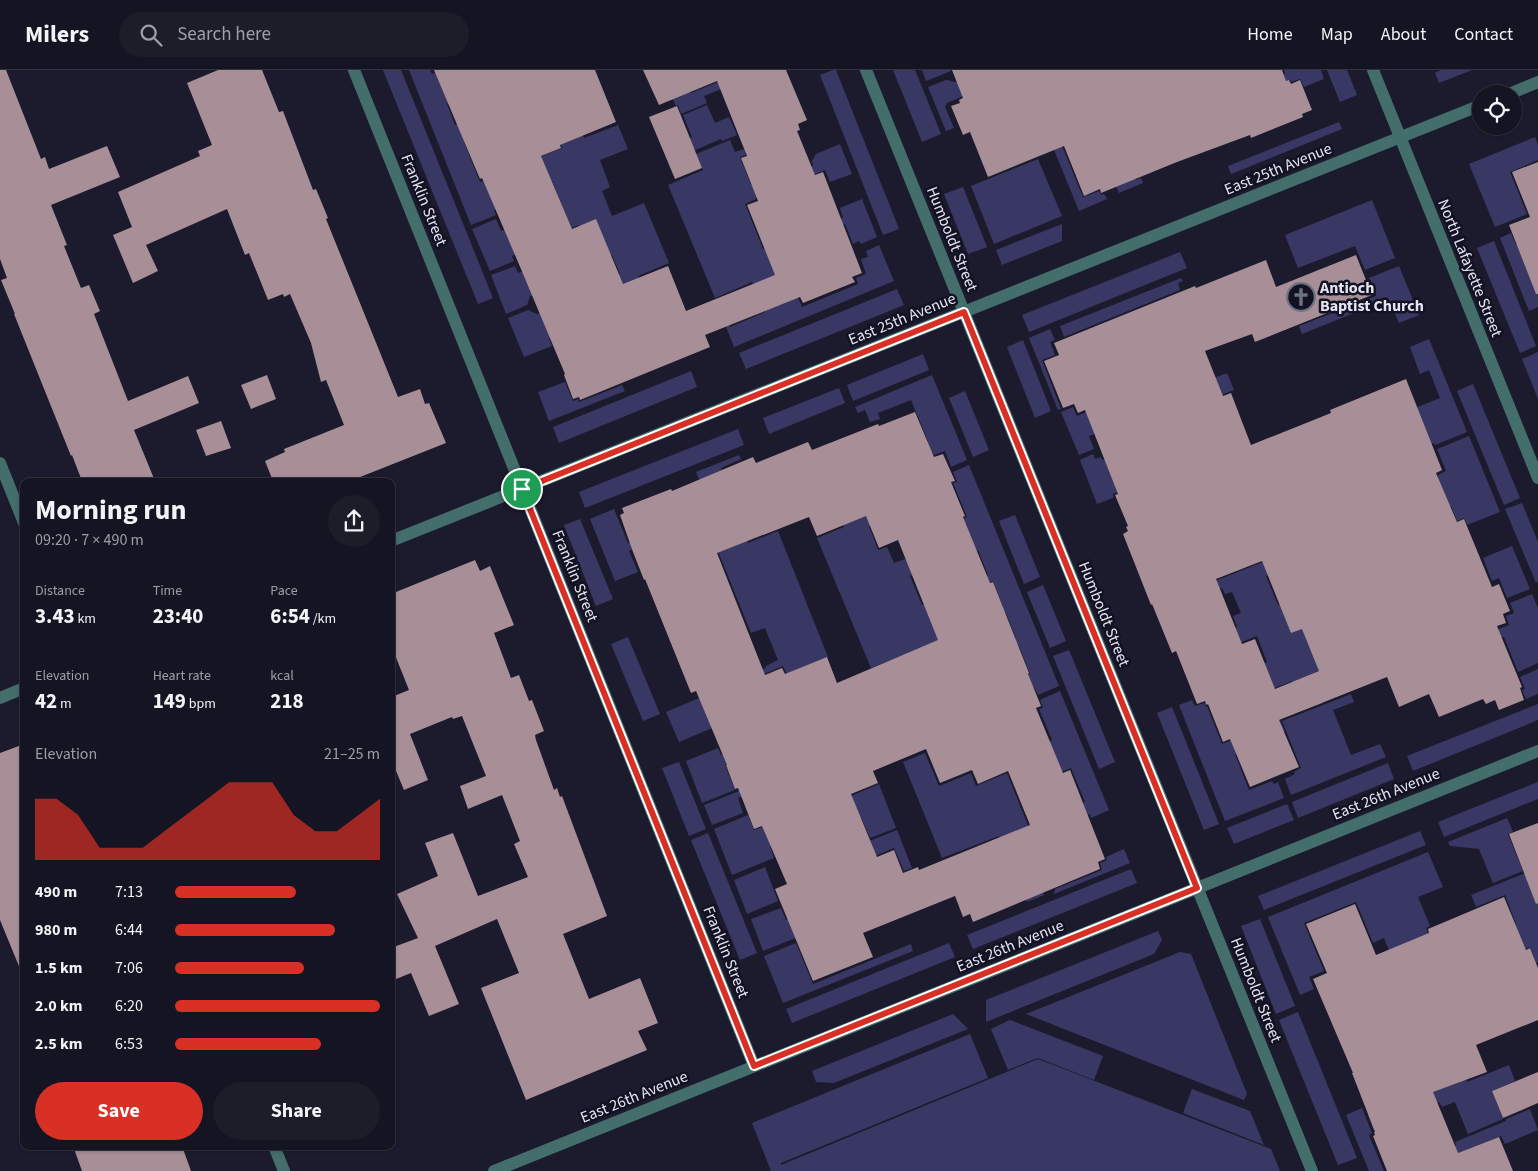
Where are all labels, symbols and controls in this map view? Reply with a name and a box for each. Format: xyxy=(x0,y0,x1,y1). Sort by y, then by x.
search box xyxy=(119,12,469,57)
text: Milers xyxy=(25,17,89,52)
icon: search xyxy=(137,21,165,49)
text: Search here xyxy=(177,21,271,48)
text: Home xyxy=(1247,22,1293,47)
text: Map xyxy=(1321,22,1353,47)
text: About xyxy=(1381,22,1426,47)
text: Contact xyxy=(1454,22,1513,47)
map controls xyxy=(1472,85,1522,135)
button: locate xyxy=(1472,85,1522,135)
street label: East 25th Avenue xyxy=(1221,137,1335,201)
street label: Franklin Street xyxy=(396,151,453,250)
street label: Humboldt Street xyxy=(921,183,983,295)
street label: North Lafayette Street xyxy=(1432,196,1508,341)
place label: Antioch Baptist Church xyxy=(1319,277,1424,317)
church icon: Antioch Baptist Church xyxy=(1286,282,1316,312)
street label: East 25th Avenue xyxy=(845,287,959,351)
pin xyxy=(501,468,543,510)
icon: arrive xyxy=(508,475,536,503)
text: Morning run xyxy=(35,490,186,530)
button: share xyxy=(328,495,380,547)
street label: Franklin Street xyxy=(547,527,604,626)
text: 09:20 · 7 × 490 m xyxy=(35,529,144,551)
street label: Humboldt Street xyxy=(1073,558,1135,670)
text: Distance xyxy=(35,581,85,601)
text: Time xyxy=(153,581,182,601)
text: Pace xyxy=(270,581,298,601)
text: 3.43 xyxy=(35,601,75,631)
text: 23:40 xyxy=(153,601,203,631)
text: 6:54 xyxy=(270,601,310,631)
text: km xyxy=(75,609,96,629)
text: /km xyxy=(310,609,336,629)
text: Elevation xyxy=(35,666,90,686)
text: Heart rate xyxy=(153,666,211,686)
text: kcal xyxy=(270,666,294,686)
text: 42 xyxy=(35,686,57,716)
text: 149 xyxy=(153,686,186,716)
text: 218 xyxy=(270,686,304,716)
text: m xyxy=(57,694,72,714)
text: bpm xyxy=(186,694,216,714)
text: Elevation xyxy=(35,743,97,765)
text: 21–25 m xyxy=(324,743,380,765)
street label: East 26th Avenue xyxy=(1329,762,1443,826)
text: 490 m xyxy=(35,881,77,903)
text: 7:13 xyxy=(115,881,143,903)
street label: Franklin Street xyxy=(698,903,755,1002)
street label: East 26th Avenue xyxy=(953,914,1067,978)
text: 980 m xyxy=(35,919,77,941)
text: 6:44 xyxy=(115,919,143,941)
street label: Humboldt Street xyxy=(1225,934,1287,1046)
text: 1.5 km xyxy=(35,957,82,979)
text: 7:06 xyxy=(115,957,143,979)
text: 2.0 km xyxy=(35,995,82,1017)
text: 6:20 xyxy=(115,995,143,1017)
text: 2.5 km xyxy=(35,1033,82,1055)
text: 6:53 xyxy=(115,1033,143,1055)
street label: East 26th Avenue xyxy=(577,1065,691,1129)
button: Save xyxy=(35,1082,203,1140)
button: Share xyxy=(213,1082,380,1140)

